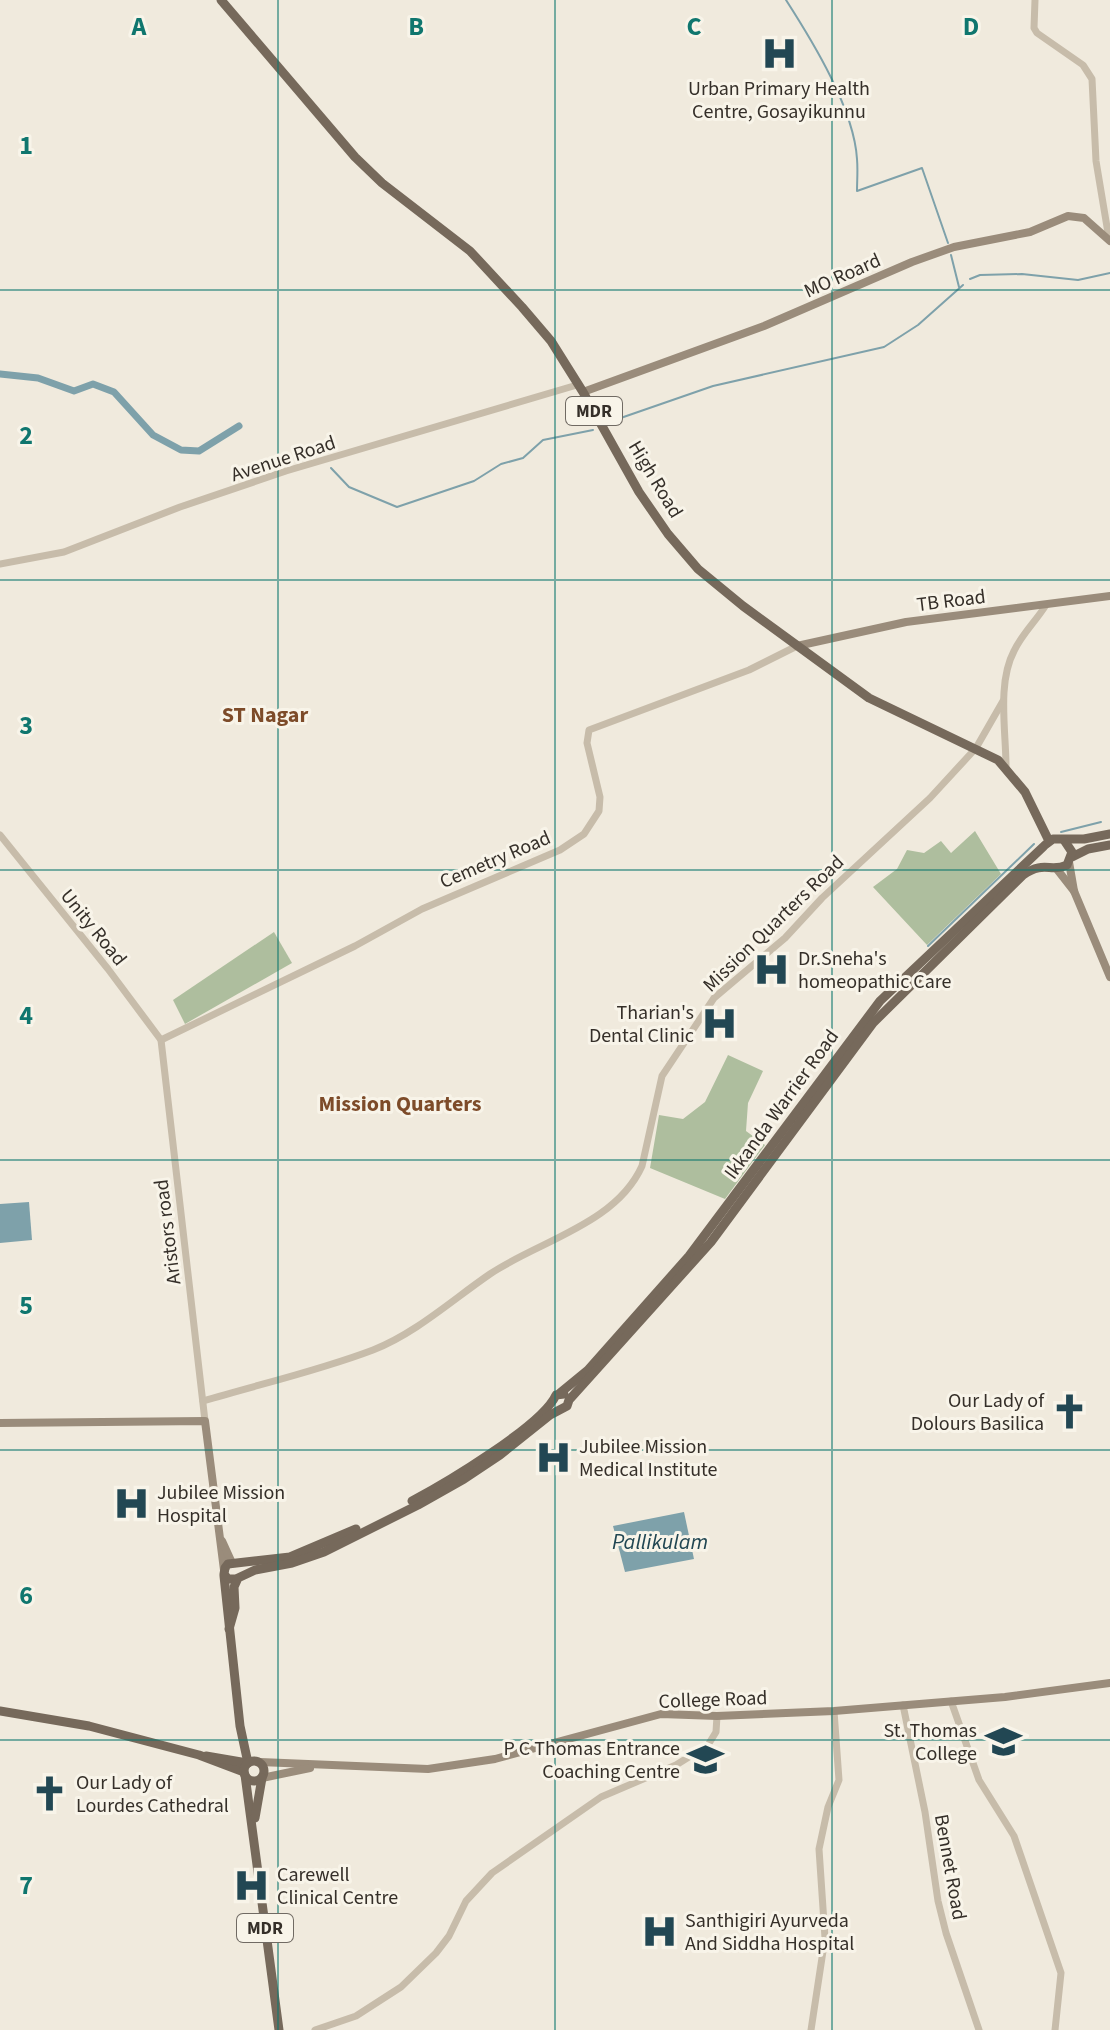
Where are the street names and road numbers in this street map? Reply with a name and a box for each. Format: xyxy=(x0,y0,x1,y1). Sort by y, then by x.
street label: MO Roard xyxy=(799,247,885,305)
road number: MDR xyxy=(566,397,622,425)
street label: Avenue Road xyxy=(227,429,339,489)
street label: High Road xyxy=(621,436,689,524)
street label: TB Road xyxy=(915,583,987,619)
street label: Cemetry Road xyxy=(436,824,555,896)
street label: Mission Quarters Road xyxy=(697,849,851,999)
street label: Unity Road xyxy=(53,883,133,972)
street label: Ikkanda Warrier Road xyxy=(718,1024,846,1185)
street label: Aristors road xyxy=(148,1178,188,1286)
street label: College Road xyxy=(658,1684,768,1716)
street label: Bennet Road xyxy=(927,1812,973,1922)
road number: MDR xyxy=(237,1914,293,1942)

